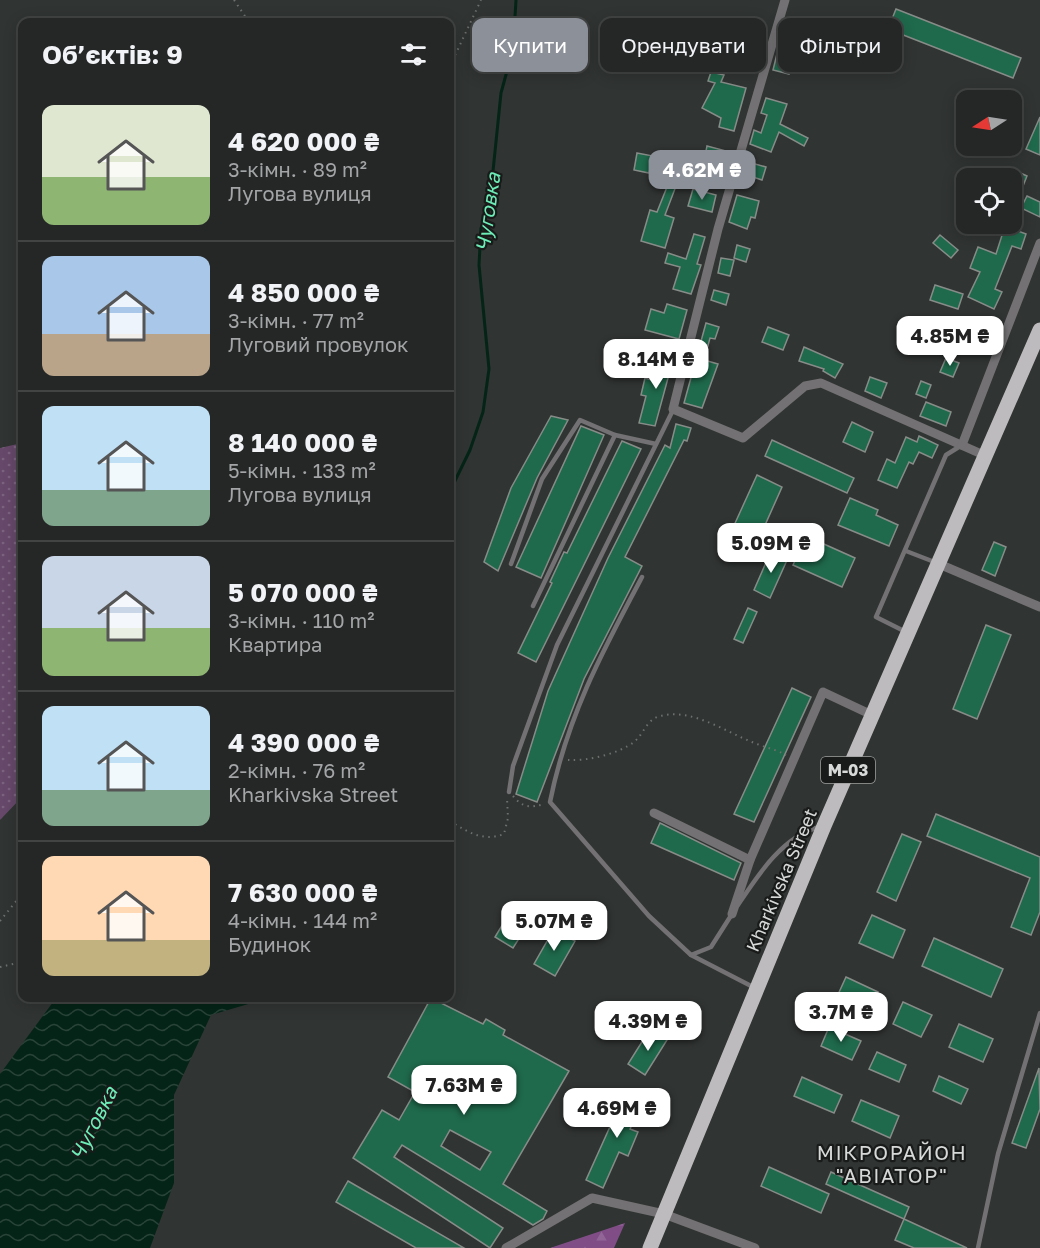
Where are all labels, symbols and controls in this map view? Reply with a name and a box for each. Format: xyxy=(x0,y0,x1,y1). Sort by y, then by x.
chip: Купити xyxy=(472,18,588,72)
chip: Орендувати xyxy=(600,18,766,72)
chip: Фільтри xyxy=(778,18,902,72)
icon: filters xyxy=(397,38,430,71)
text: Об’єктів: 9 xyxy=(42,39,183,70)
north arrow xyxy=(956,90,1022,156)
map controls xyxy=(956,90,1022,234)
text: 4 620 000 ₴ xyxy=(228,126,380,157)
icon: home xyxy=(90,129,162,201)
pin: 4.62M ₴ xyxy=(647,150,757,201)
text: 3-кімн. · 89 m² xyxy=(228,157,367,181)
text: 4.62M ₴ xyxy=(663,157,741,181)
button: locate xyxy=(956,168,1022,234)
water label: Чуговка xyxy=(470,170,506,253)
text: Лугова вулиця xyxy=(228,181,372,205)
text: 4 850 000 ₴ xyxy=(228,277,380,308)
icon: home xyxy=(90,280,162,352)
text: 3-кімн. · 77 m² xyxy=(228,308,364,332)
pin: 4.85M ₴ xyxy=(895,316,1005,367)
text: 4.85M ₴ xyxy=(911,323,989,347)
text: Луговий провулок xyxy=(228,332,408,356)
pin: 8.14M ₴ xyxy=(601,339,711,390)
text: 8.14M ₴ xyxy=(618,346,695,370)
text: 8 140 000 ₴ xyxy=(228,427,377,458)
icon: home xyxy=(90,430,162,502)
text: 5-кімн. · 133 m² xyxy=(228,458,376,482)
text: Лугова вулиця xyxy=(228,482,372,506)
pin: 5.09M ₴ xyxy=(716,523,826,574)
text: 5.09M ₴ xyxy=(731,530,811,554)
text: 5 070 000 ₴ xyxy=(228,577,378,608)
icon: home xyxy=(90,580,162,652)
text: 3-кімн. · 110 m² xyxy=(228,608,374,632)
text: Квартира xyxy=(228,632,322,656)
text: 4 390 000 ₴ xyxy=(228,727,380,758)
icon: home xyxy=(90,730,162,802)
road number: М-03 xyxy=(821,757,875,783)
text: 2-кімн. · 76 m² xyxy=(228,758,365,782)
text: Kharkivska Street xyxy=(228,782,398,806)
street label: Kharkivska Street xyxy=(741,805,821,955)
text: 7 630 000 ₴ xyxy=(228,877,378,908)
icon: home xyxy=(90,880,162,952)
pin: 5.07M ₴ xyxy=(499,901,609,952)
text: 4-кімн. · 144 m² xyxy=(228,908,377,932)
text: 5.07M ₴ xyxy=(515,908,593,932)
text: Будинок xyxy=(228,932,311,956)
pin: 3.7M ₴ xyxy=(792,992,890,1043)
text: 3.7M ₴ xyxy=(809,999,873,1023)
pin: 4.39M ₴ xyxy=(593,1001,703,1052)
text: 4.39M ₴ xyxy=(609,1008,687,1032)
pin: 7.63M ₴ xyxy=(409,1065,519,1116)
text: 7.63M ₴ xyxy=(425,1072,503,1096)
water label: Чуговка xyxy=(64,1082,123,1164)
pin: 4.69M ₴ xyxy=(562,1088,672,1139)
text: 4.69M ₴ xyxy=(577,1095,657,1119)
district label: МІКРОРАЙОН "АВІАТОР" xyxy=(817,1140,967,1187)

